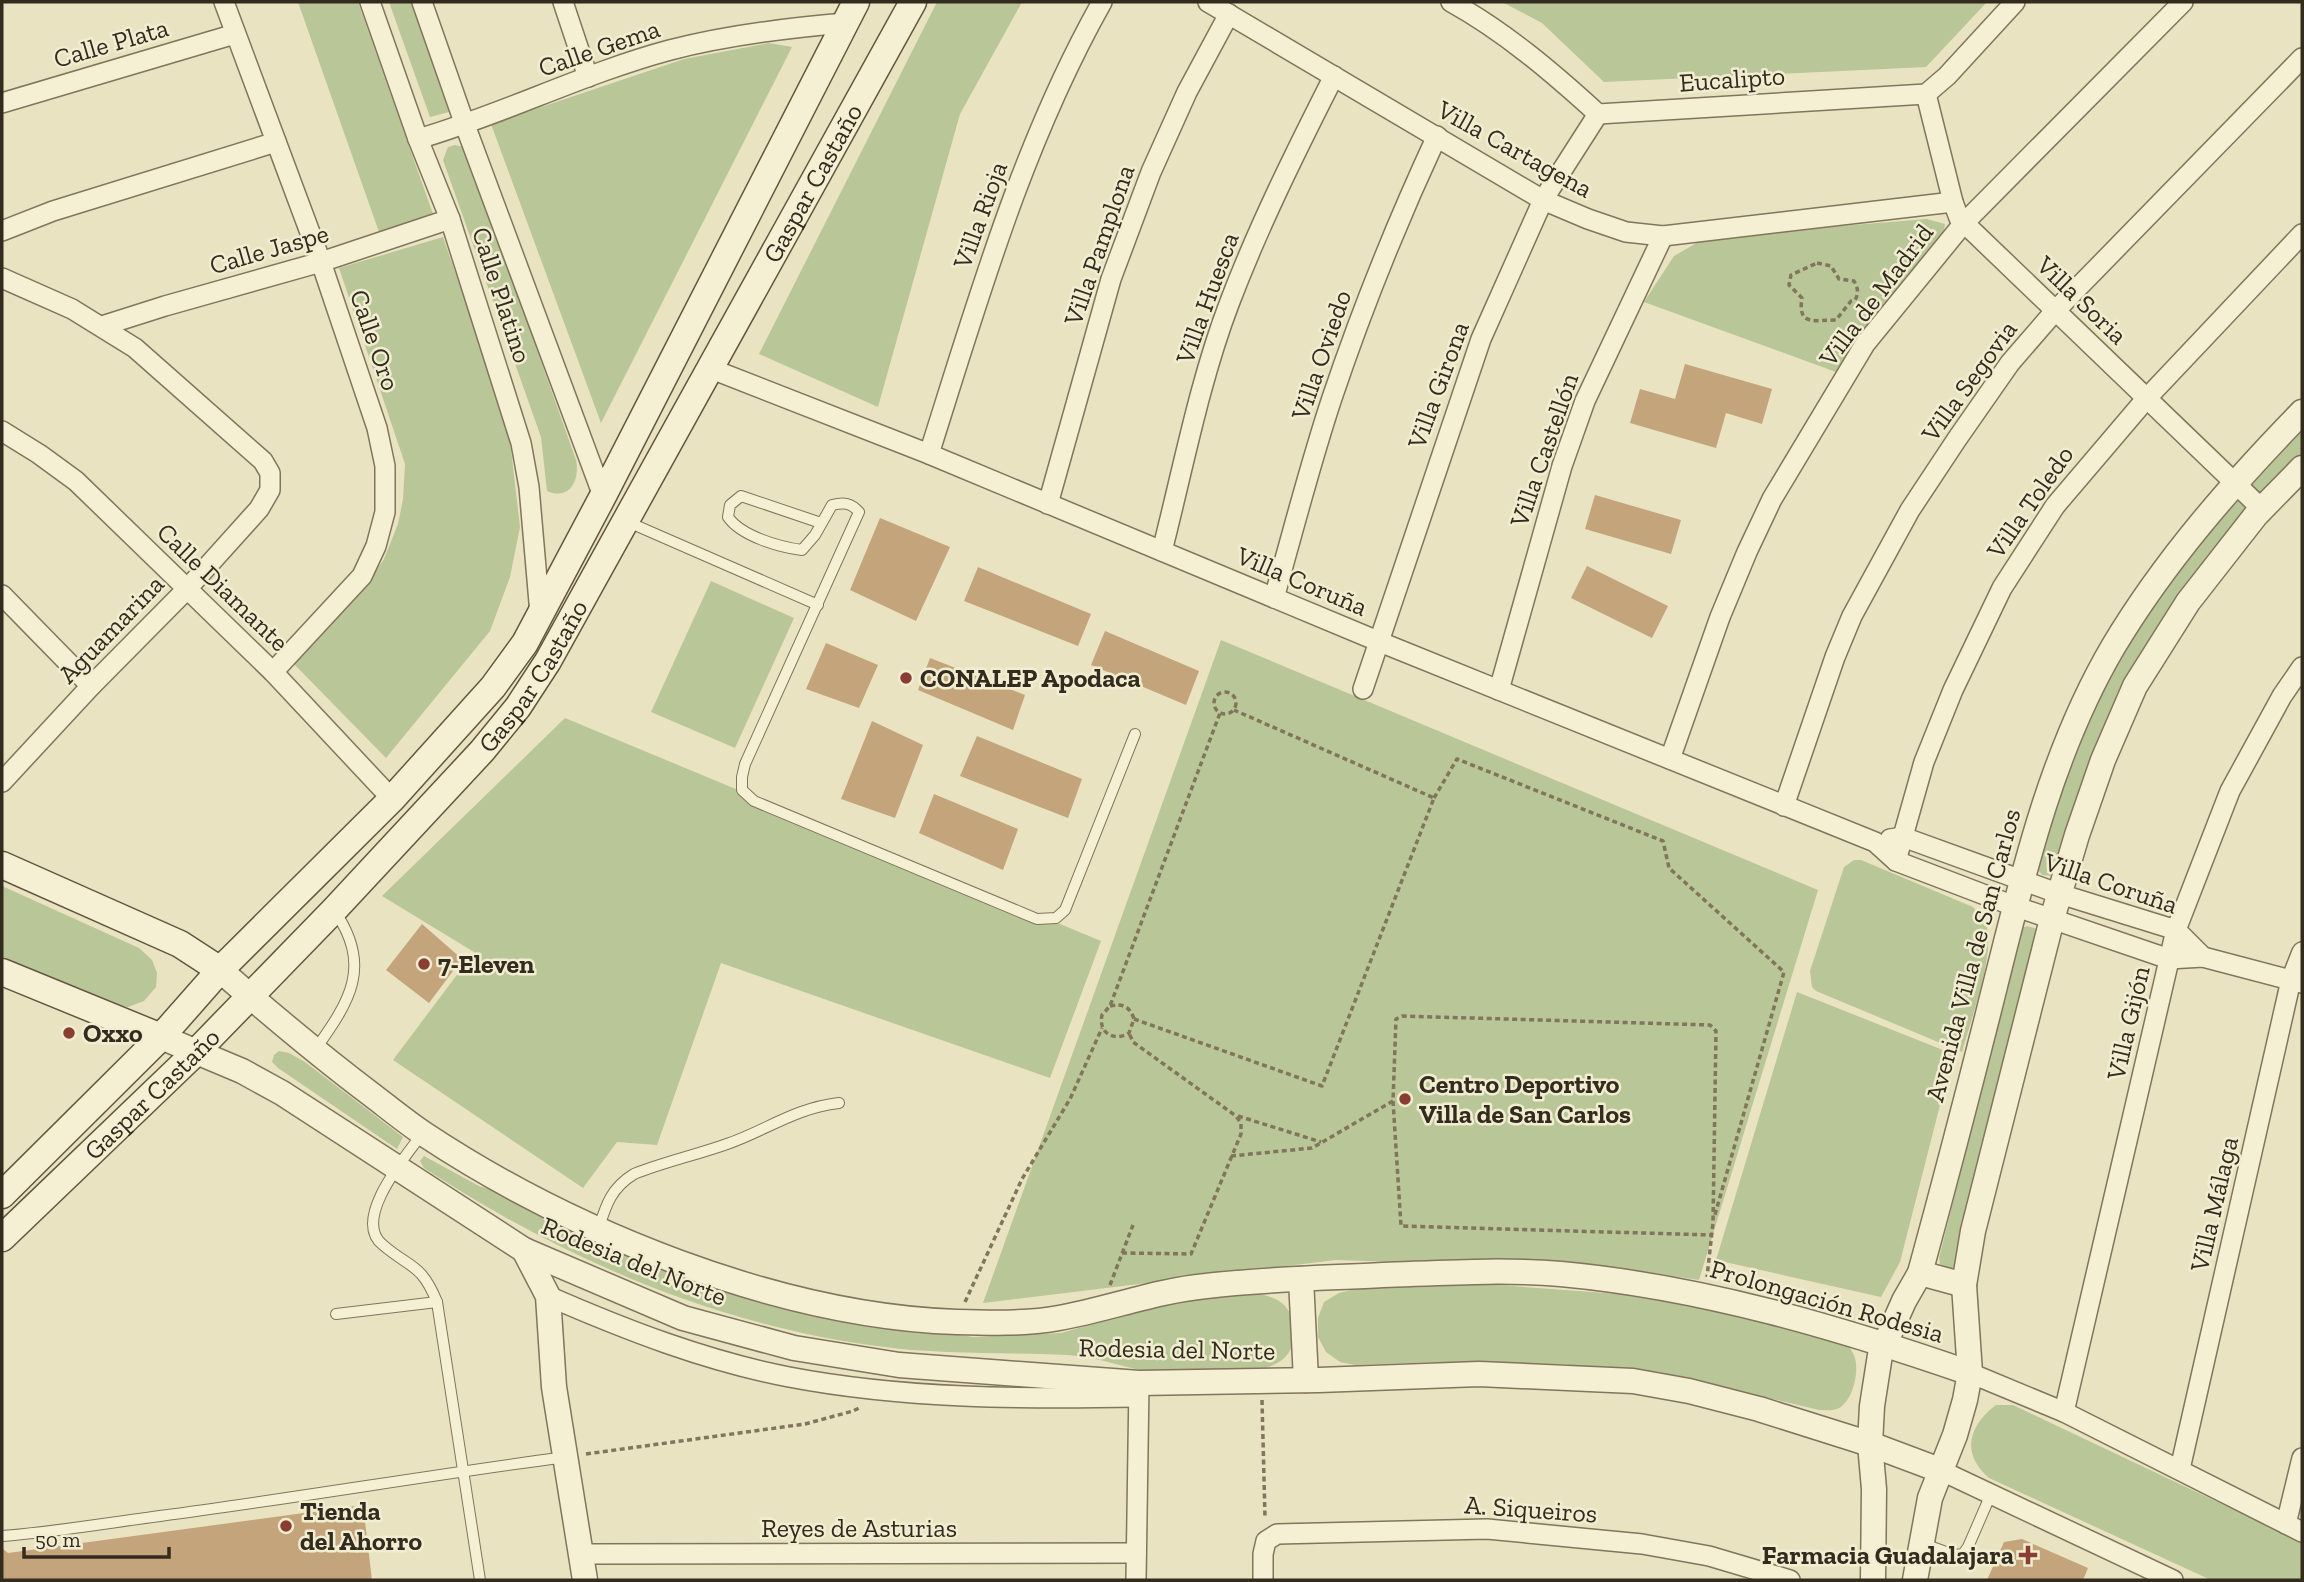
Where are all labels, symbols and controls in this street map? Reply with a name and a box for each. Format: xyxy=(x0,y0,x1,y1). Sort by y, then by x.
street label: Calle Plata xyxy=(50,11,173,75)
street label: Calle Gema xyxy=(534,12,664,84)
street label: Eucalipto xyxy=(1678,59,1786,99)
street label: Villa Cartagena xyxy=(1431,93,1598,205)
street label: Gaspar Castaño xyxy=(756,98,869,268)
street label: Villa Rioja xyxy=(946,157,1014,274)
street label: Villa Pamplona xyxy=(1056,160,1142,330)
street label: Calle Jaspe xyxy=(206,217,332,281)
street label: Villa de Madrid xyxy=(1811,217,1940,373)
street label: Calle Platino xyxy=(465,223,539,367)
street label: Villa Huesca xyxy=(1168,227,1246,369)
street label: Villa Soria xyxy=(2029,248,2134,351)
street label: Calle Oro xyxy=(343,285,407,395)
street label: Villa Oviedo xyxy=(1284,286,1358,425)
street label: Villa Segovia xyxy=(1914,314,2024,449)
street label: Villa Girona xyxy=(1400,317,1476,454)
street label: Villa Castellón xyxy=(1502,369,1585,532)
street label: Villa Toledo xyxy=(1979,440,2080,565)
street label: Calle Diamante xyxy=(150,516,296,658)
street label: Villa Coruña xyxy=(1231,539,1373,623)
street label: Aguamarina xyxy=(51,568,171,690)
street label: Gaspar Castaño xyxy=(471,594,595,759)
place label: CONALEP Apodaca xyxy=(920,662,1141,694)
marker: CONALEP Apodaca xyxy=(898,670,914,686)
street label: Avenida Villa de San Carlos xyxy=(1918,805,2028,1105)
street label: Villa Coruña xyxy=(2039,845,2182,921)
place label: 7-Eleven xyxy=(438,948,535,980)
marker: 7-Eleven xyxy=(416,956,432,972)
street label: Villa Gijón xyxy=(2099,963,2157,1084)
place label: Oxxo xyxy=(83,1017,143,1049)
street label: Gaspar Castaño xyxy=(77,1021,227,1167)
marker: Oxxo xyxy=(61,1025,77,1041)
place label: Centro Deportivo Villa de San Carlos xyxy=(1419,1068,1631,1130)
marker: Centro Deportivo Villa de San Carlos xyxy=(1397,1091,1413,1107)
street label: Villa Málaga xyxy=(2183,1133,2245,1276)
street label: Rodesia del Norte xyxy=(537,1209,731,1313)
street label: Prolongación Rodesia xyxy=(1707,1252,1948,1350)
street label: Rodesia del Norte xyxy=(1078,1331,1276,1367)
street label: A. Siqueiros xyxy=(1464,1488,1598,1530)
place label: Tienda del Ahorro xyxy=(300,1495,422,1557)
street label: Reyes de Asturias xyxy=(761,1512,957,1544)
scale bar xyxy=(24,1516,170,1560)
marker: Tienda del Ahorro xyxy=(278,1518,294,1534)
text: 50 m xyxy=(35,1527,81,1552)
place label: Farmacia Guadalajara xyxy=(1762,1539,2014,1571)
marker: Farmacia Guadalajara xyxy=(2020,1547,2036,1563)

